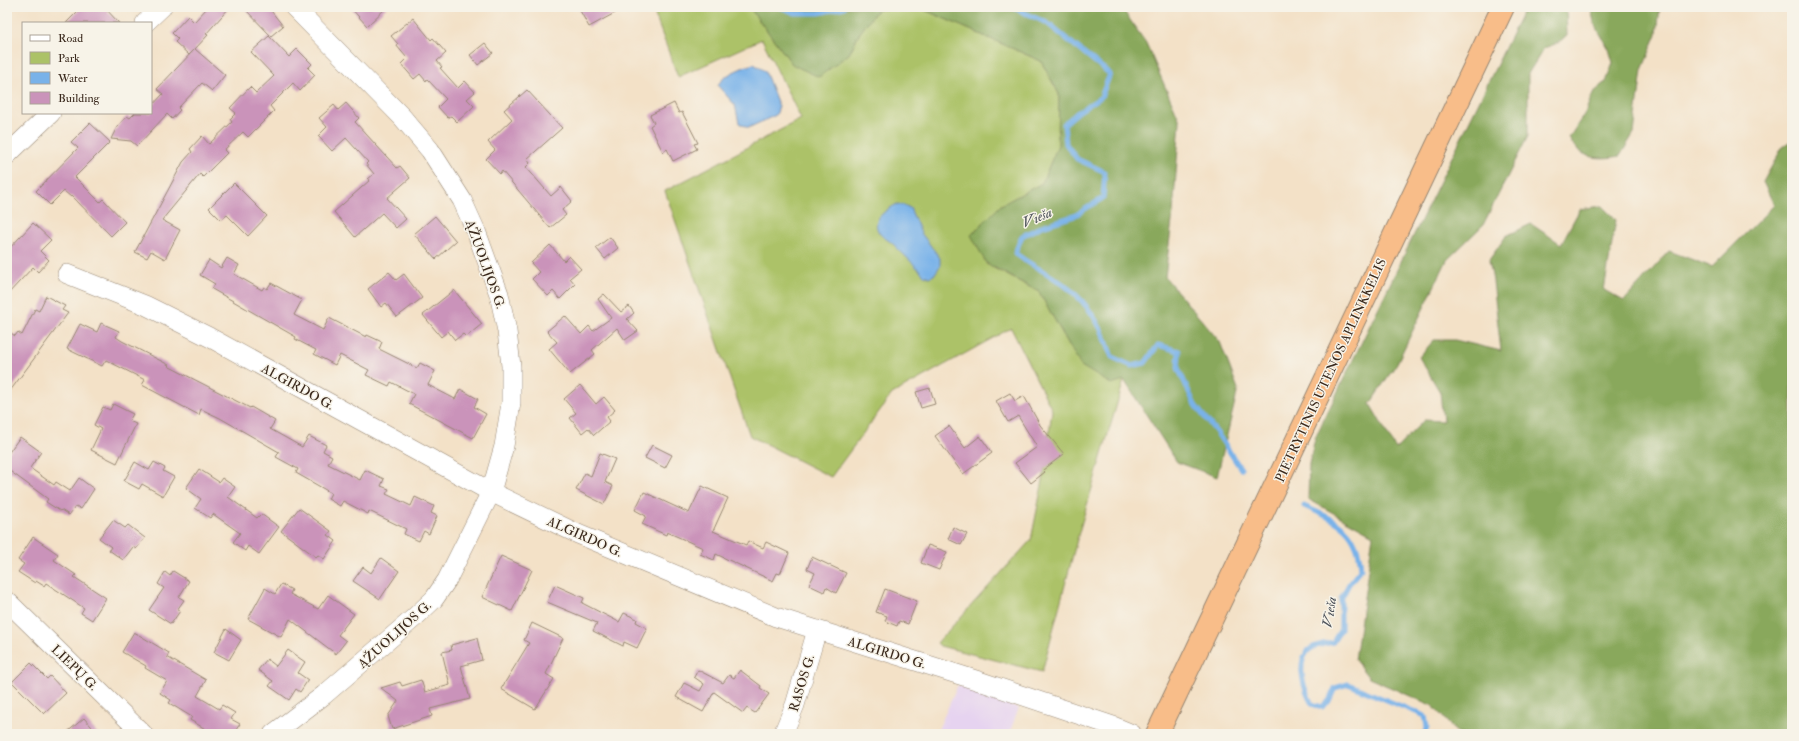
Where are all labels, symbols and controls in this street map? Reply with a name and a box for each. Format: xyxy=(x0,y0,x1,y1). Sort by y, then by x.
legend xyxy=(22,22,152,114)
text: Road xyxy=(58,31,83,46)
text: Park xyxy=(58,51,80,66)
text: Water xyxy=(57,71,88,86)
text: Building xyxy=(58,91,101,106)
water label: Vieša xyxy=(1020,203,1055,231)
street label: ĄŽUOLIJOS G. xyxy=(461,216,510,311)
street label: PIETRYTINIS UTENOS APLINKKELIS xyxy=(1272,256,1390,485)
street label: ALGIRDO G. xyxy=(258,360,337,413)
street label: ALGIRDO G. xyxy=(544,513,625,561)
water label: Vieša xyxy=(1319,595,1340,629)
street label: ĄŽUOLIJOS G. xyxy=(353,596,435,672)
street label: ALGIRDO G. xyxy=(845,633,927,672)
street label: LIEPŲ G. xyxy=(48,642,101,694)
street label: RASOS G. xyxy=(786,653,818,714)

